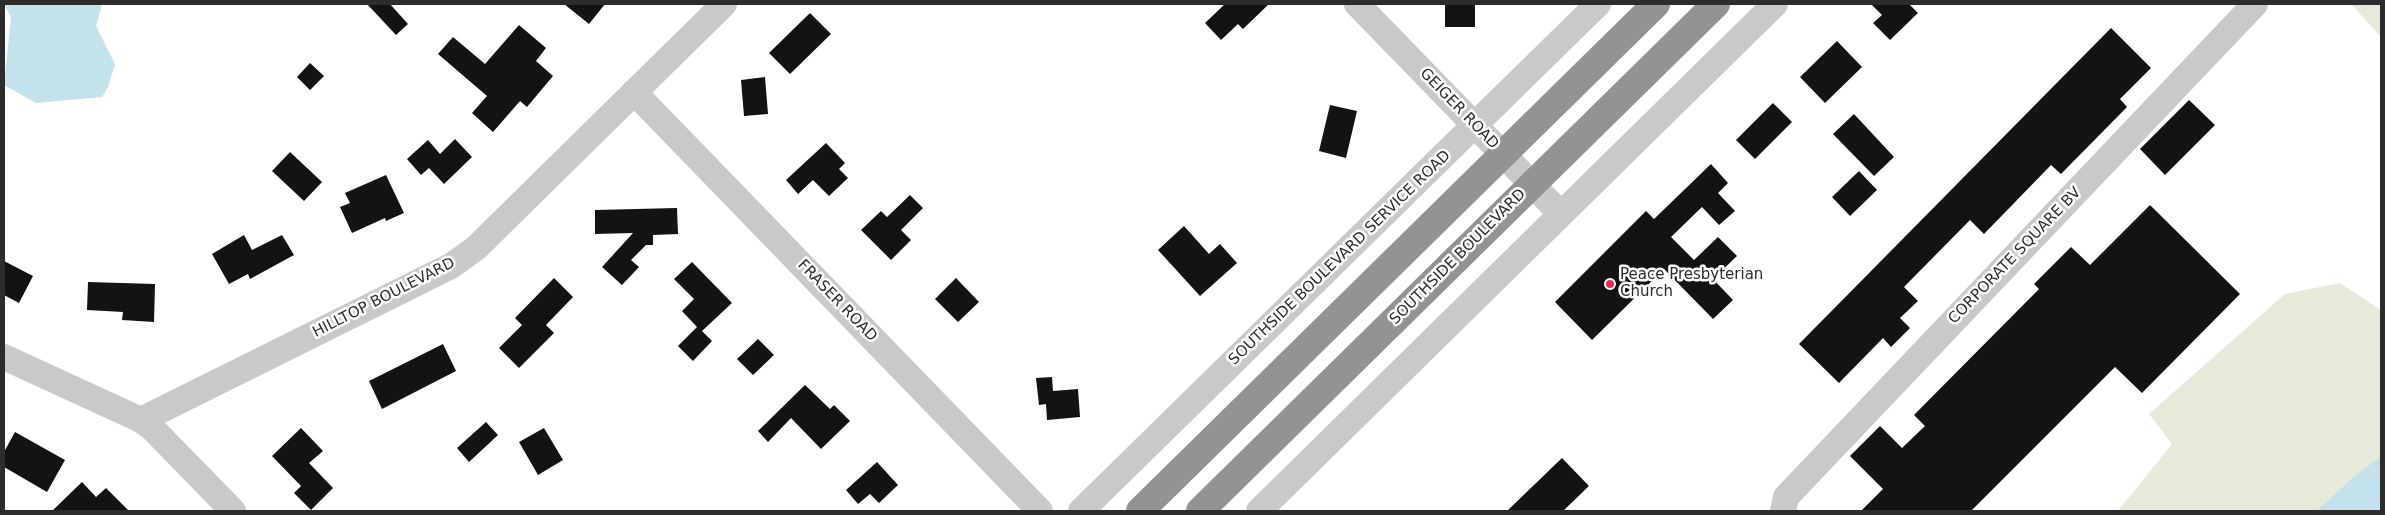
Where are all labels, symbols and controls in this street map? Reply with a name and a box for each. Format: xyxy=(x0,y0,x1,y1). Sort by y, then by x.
street label: GEIGER ROAD xyxy=(1416,65,1502,153)
street label: SOUTHSIDE BOULEVARD SERVICE ROAD xyxy=(1225,147,1455,369)
street label: CORPORATE SQUARE BV xyxy=(1945,184,2085,328)
street label: SOUTHSIDE BOULEVARD xyxy=(1386,185,1530,329)
street label: HILLTOP BOULEVARD xyxy=(310,254,458,342)
street label: FRASER ROAD xyxy=(793,256,881,346)
place label: Peace Presbyterian Church xyxy=(1620,266,1763,301)
marker: Peace Presbyterian Church xyxy=(1604,278,1616,290)

